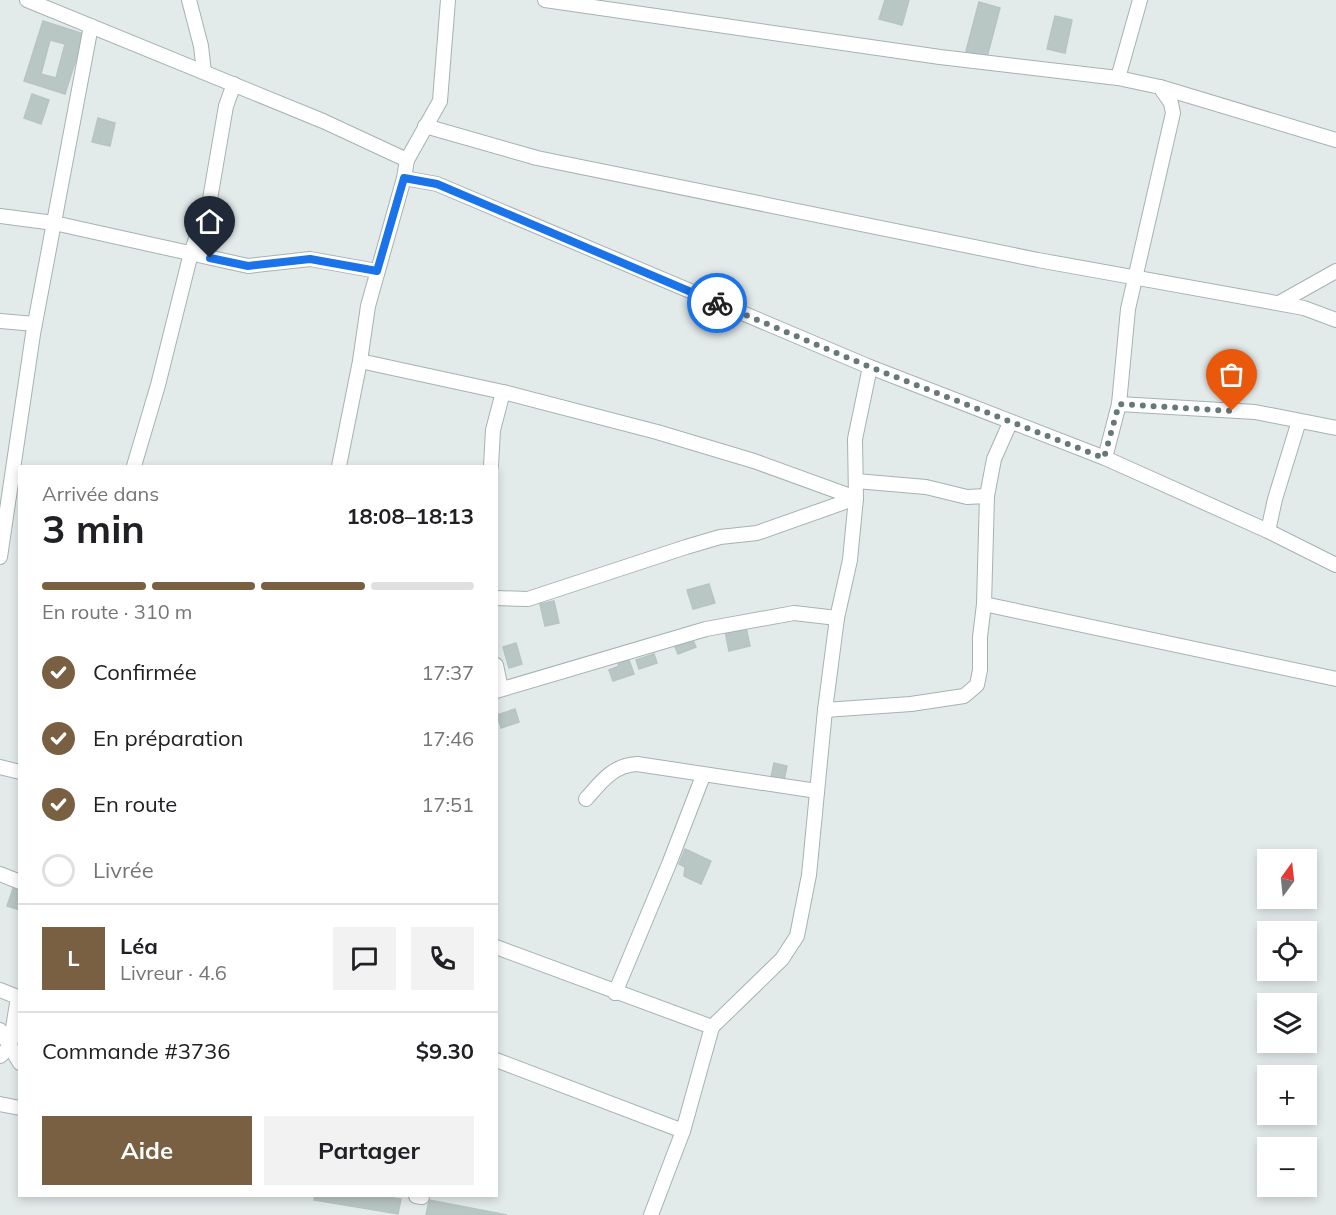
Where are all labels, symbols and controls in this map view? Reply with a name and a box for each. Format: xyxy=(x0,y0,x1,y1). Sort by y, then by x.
pin xyxy=(184,196,235,258)
icon: home xyxy=(193,205,226,238)
courier xyxy=(687,273,747,333)
icon: bike xyxy=(701,287,734,320)
pin xyxy=(1206,349,1257,411)
icon: bag xyxy=(1215,358,1248,391)
text: Arrivée dans xyxy=(42,481,159,506)
text: 18:08–18:13 xyxy=(346,502,474,530)
text: 3 min xyxy=(42,504,145,553)
text: En route · 310 m xyxy=(42,599,192,624)
icon: check xyxy=(42,656,75,689)
text: Confirmée xyxy=(93,658,197,686)
text: 17:37 xyxy=(421,660,474,685)
icon: check xyxy=(42,722,75,755)
text: En préparation xyxy=(93,724,243,752)
text: 17:46 xyxy=(421,726,474,751)
icon: check xyxy=(42,788,75,821)
text: En route xyxy=(93,790,177,818)
text: 17:51 xyxy=(421,792,474,817)
north arrow xyxy=(1257,849,1317,909)
map controls xyxy=(1257,849,1317,1197)
text: Livrée xyxy=(93,856,154,884)
button: locate xyxy=(1257,921,1317,981)
button: chat xyxy=(333,927,396,990)
button: phone xyxy=(411,927,474,990)
text: Léa xyxy=(120,932,158,960)
text: L xyxy=(67,944,80,972)
text: Livreur · 4.6 xyxy=(120,960,227,985)
button: layers xyxy=(1257,993,1317,1053)
text: Commande #3736 xyxy=(42,1037,230,1065)
text: $9.30 xyxy=(416,1037,474,1065)
button: + xyxy=(1257,1065,1317,1125)
button: Aide xyxy=(42,1116,252,1185)
button: Partager xyxy=(264,1116,474,1185)
button: − xyxy=(1257,1137,1317,1197)

